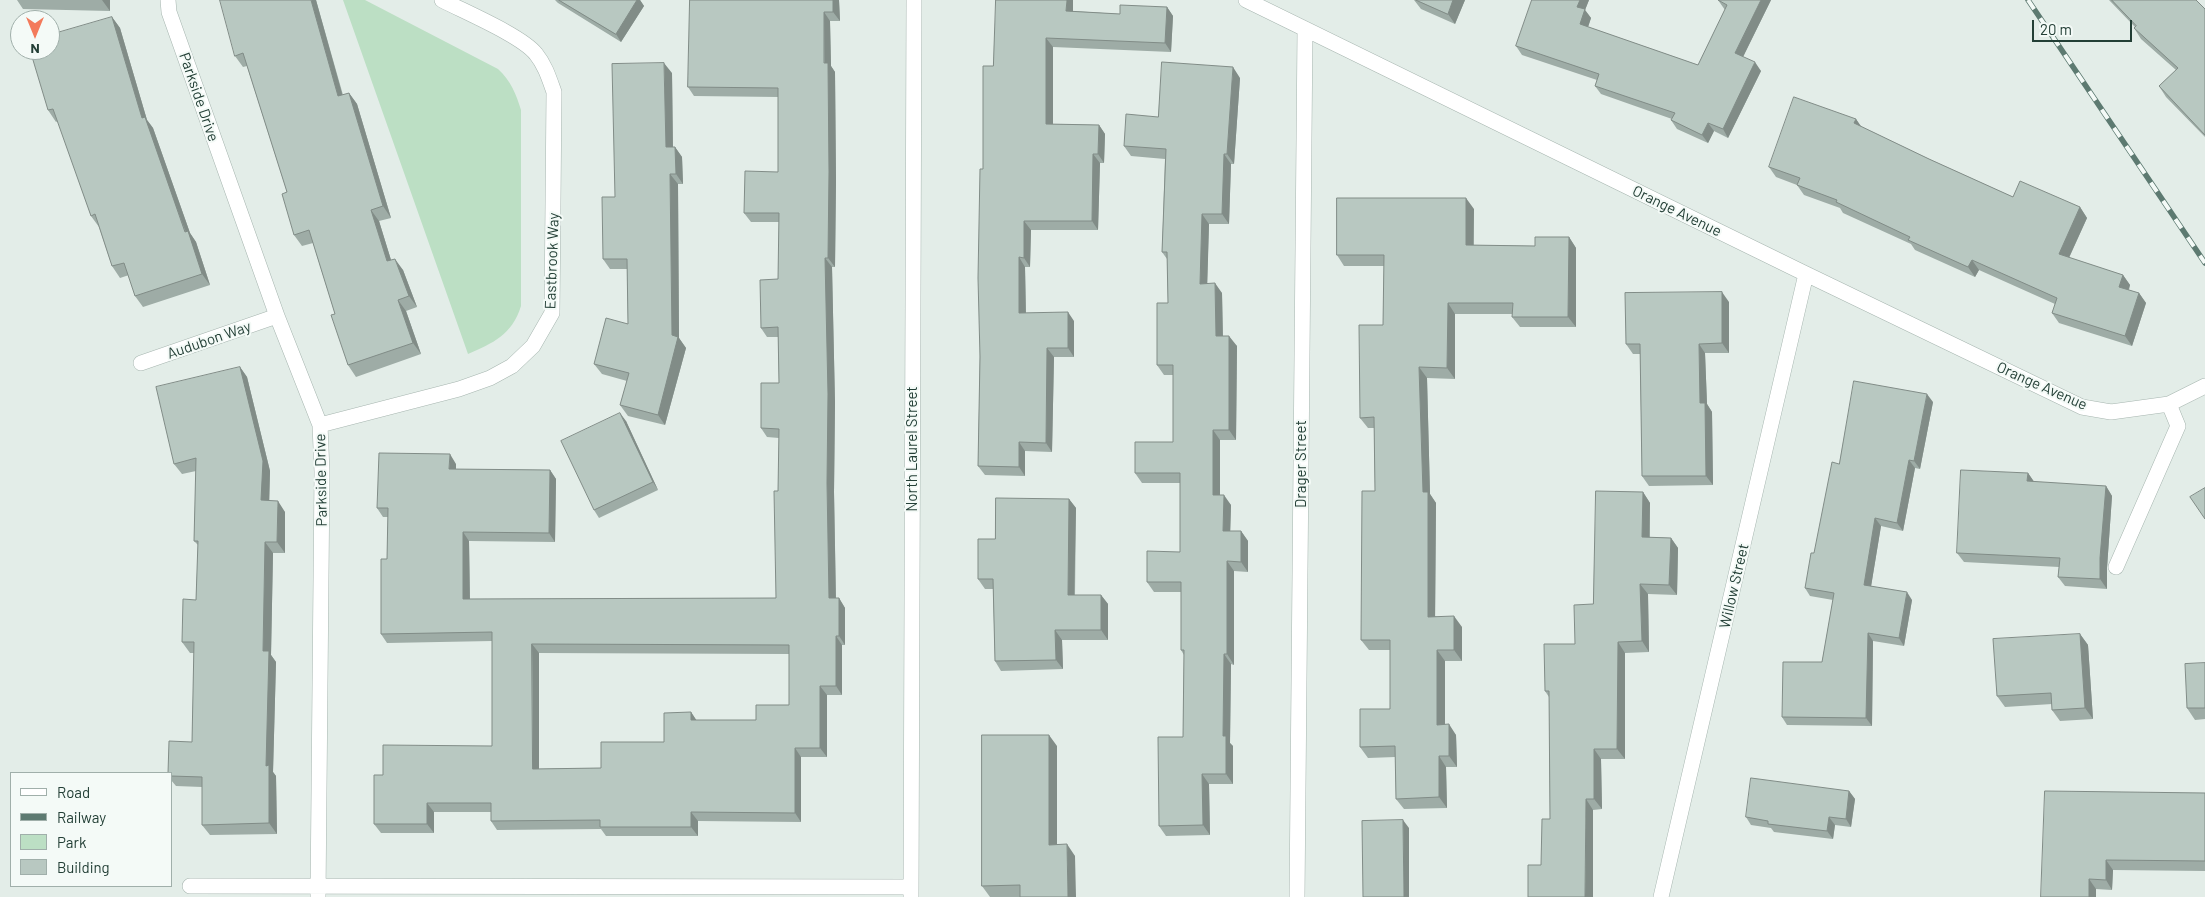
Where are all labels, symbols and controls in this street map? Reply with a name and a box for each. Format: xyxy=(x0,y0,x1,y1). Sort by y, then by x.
north arrow xyxy=(10,10,60,60)
scale bar xyxy=(2035,10,2135,42)
text: 20 m xyxy=(2040,20,2072,38)
text: N xyxy=(30,41,40,58)
street label: Parkside Drive xyxy=(175,50,223,144)
street label: Orange Avenue xyxy=(1629,182,1725,240)
street label: Eastbrook Way xyxy=(541,212,563,310)
street label: Audubon Way xyxy=(165,317,253,363)
street label: Orange Avenue xyxy=(1994,358,2090,414)
street label: North Laurel Street xyxy=(903,386,921,512)
street label: Drager Street xyxy=(1292,420,1310,508)
street label: Parkside Drive xyxy=(311,433,331,527)
street label: Willow Street xyxy=(1715,542,1753,630)
legend xyxy=(10,772,172,887)
text: Road xyxy=(57,783,90,801)
text: Railway xyxy=(57,808,106,826)
text: Park xyxy=(57,833,86,851)
text: Building xyxy=(57,858,110,876)

